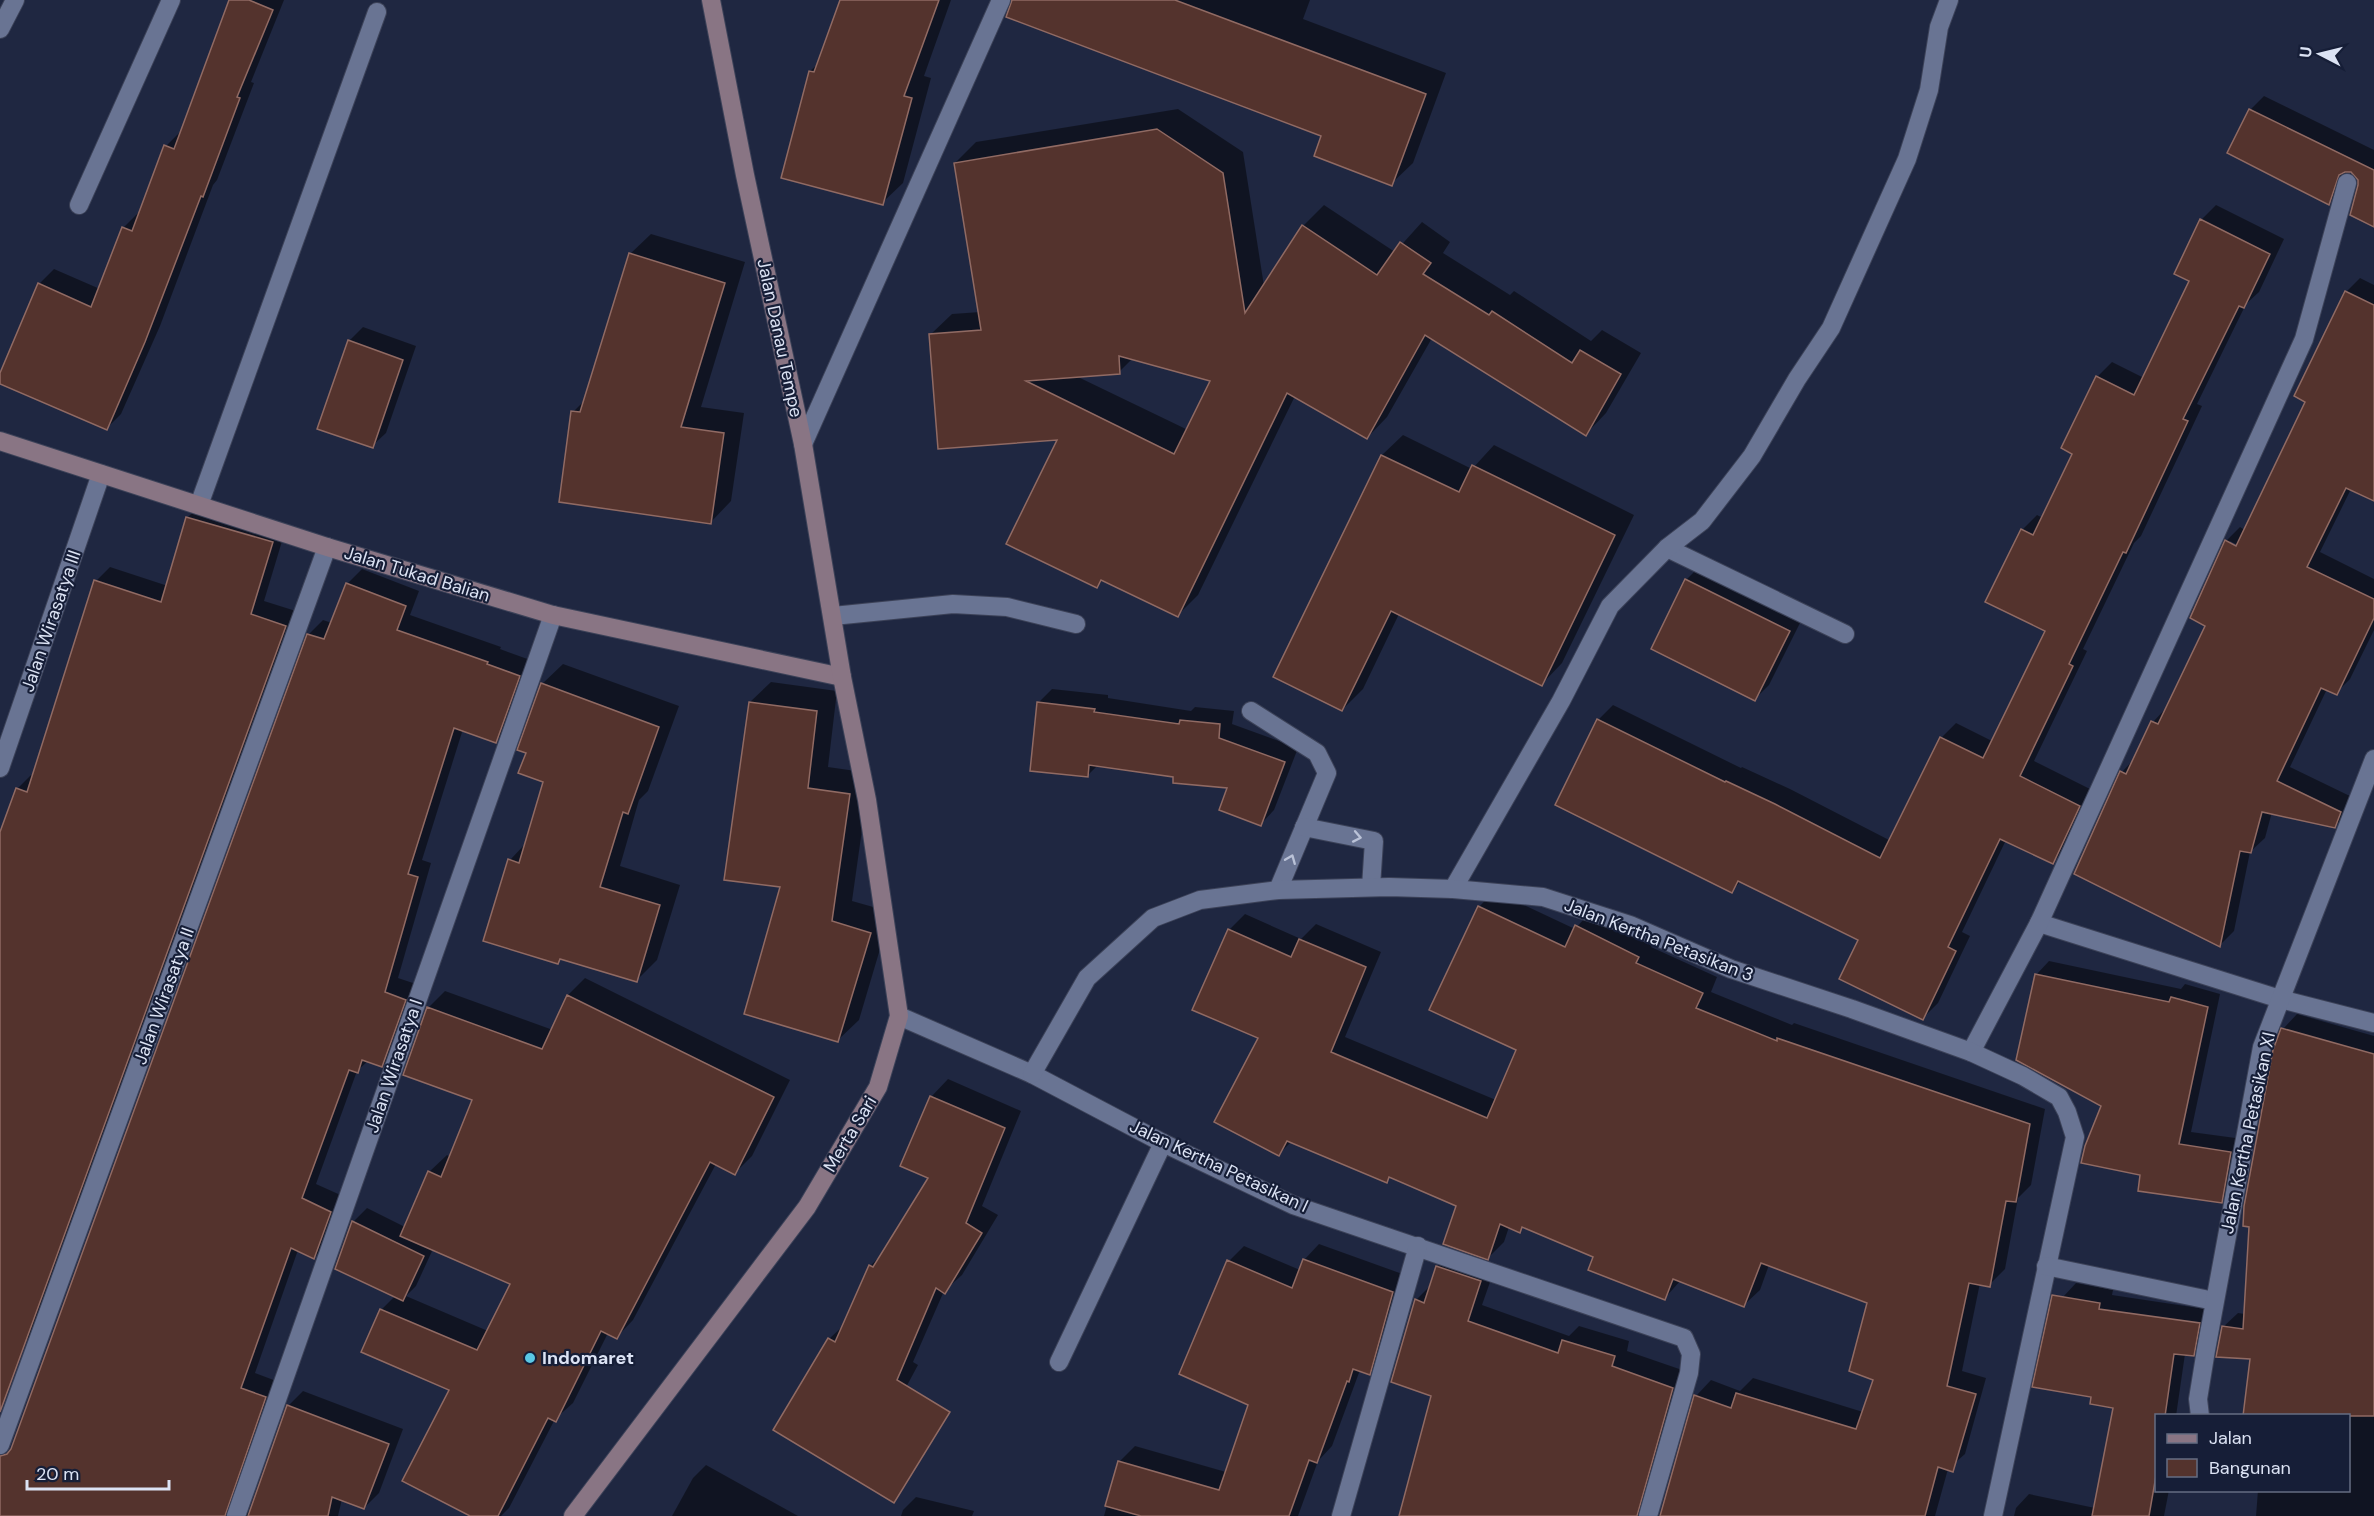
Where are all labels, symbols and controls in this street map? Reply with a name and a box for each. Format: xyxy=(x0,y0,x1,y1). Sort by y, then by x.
north arrow xyxy=(2290,24,2350,84)
text: U xyxy=(2295,46,2317,59)
street label: Jalan Danau Tempe xyxy=(751,257,809,419)
street label: Jalan Tukad Balian xyxy=(341,540,493,608)
street label: Jalan Wirasatya III xyxy=(16,547,86,695)
one-way arrow xyxy=(1352,830,1362,843)
one-way arrow xyxy=(1284,854,1296,865)
street label: Jalan Kertha Petasikan 3 xyxy=(1561,893,1757,987)
street label: Jalan Wirasatya II xyxy=(128,924,200,1068)
street label: Jalan Wirasatya I xyxy=(360,996,428,1136)
street label: Jalan Kertha Petasikan XI xyxy=(2215,1030,2281,1236)
street label: Merta Sari xyxy=(818,1091,882,1177)
street label: Jalan Kertha Petasikan I xyxy=(1126,1114,1312,1218)
place label: Indomaret xyxy=(542,1346,634,1370)
marker: Indomaret xyxy=(523,1351,537,1365)
legend xyxy=(2155,1414,2350,1492)
text: Jalan xyxy=(2209,1426,2252,1450)
scale bar xyxy=(27,1453,170,1491)
text: Bangunan xyxy=(2209,1456,2291,1480)
text: 20 m xyxy=(36,1462,79,1486)

